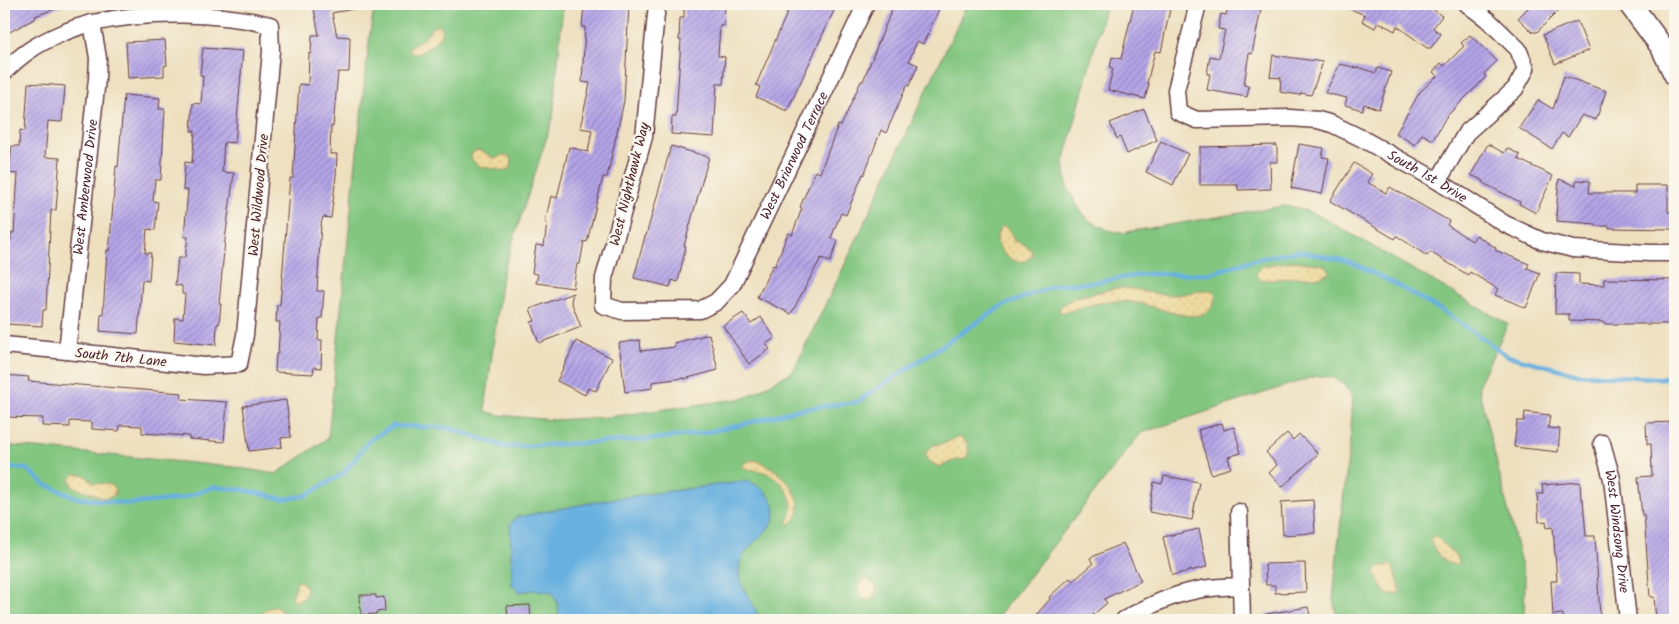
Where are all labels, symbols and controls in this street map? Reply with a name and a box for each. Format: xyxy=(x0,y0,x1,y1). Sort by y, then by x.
street label: West Briarwood Terrace xyxy=(755,88,835,223)
street label: West Amberwood Drive xyxy=(68,117,105,256)
street label: West Nighthawk Way xyxy=(604,120,656,248)
street label: West Wildwood Drive xyxy=(243,132,275,257)
street label: South 1st Drive xyxy=(1383,145,1472,209)
street label: South 7th Lane xyxy=(74,342,168,374)
street label: West Windsong Drive xyxy=(1598,467,1635,595)

